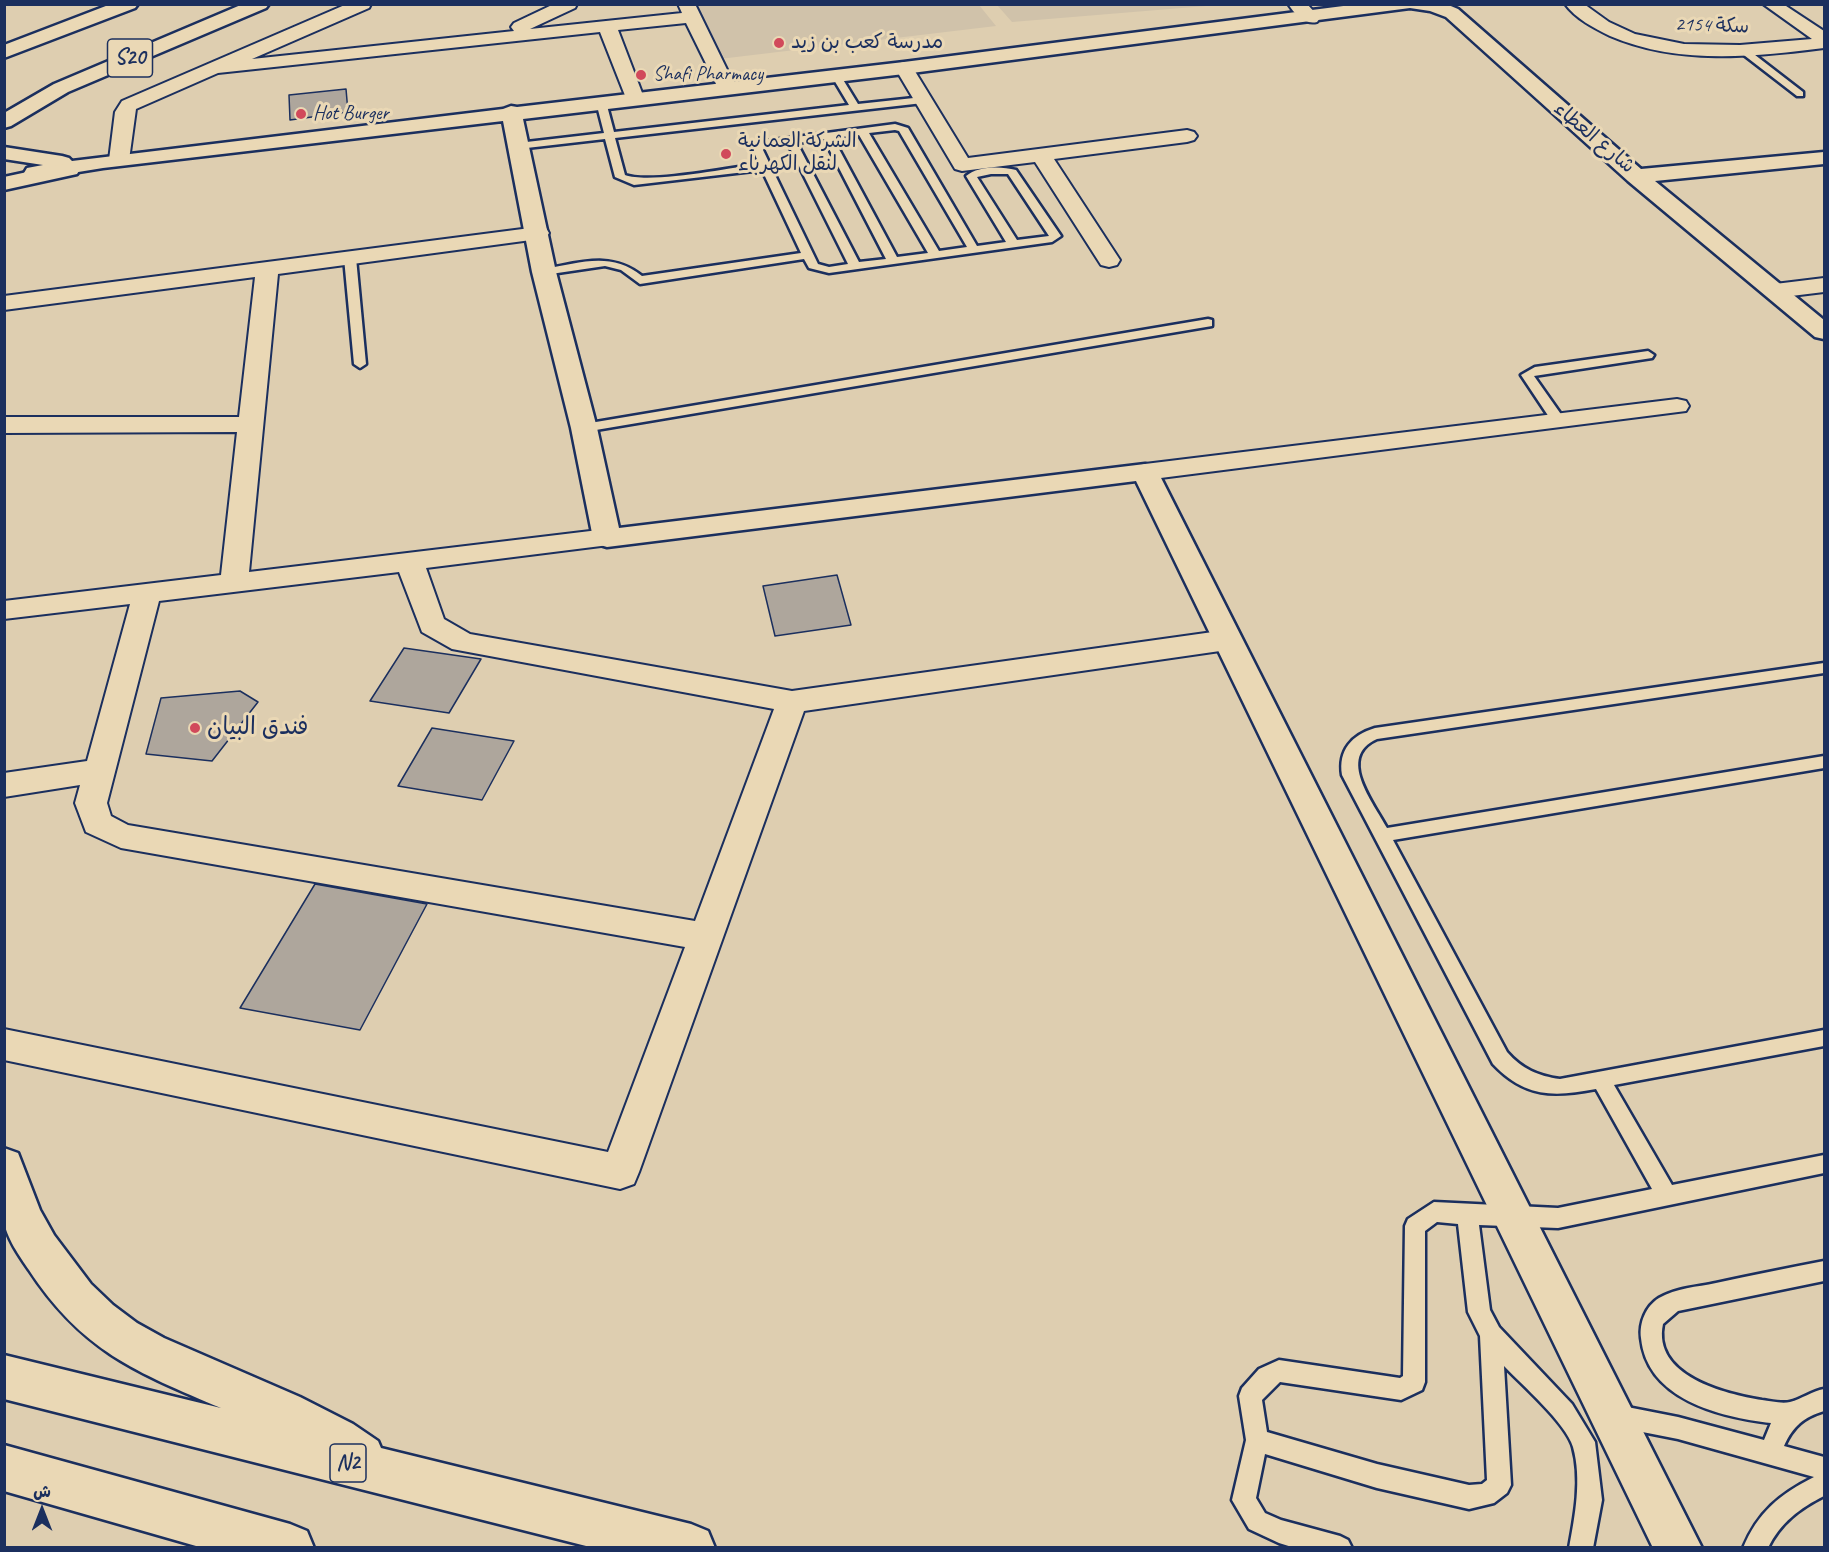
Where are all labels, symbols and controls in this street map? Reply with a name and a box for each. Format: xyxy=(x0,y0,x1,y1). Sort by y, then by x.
street label: سكة 2154 xyxy=(1675,13,1749,39)
place label: مدرسة كعب بن زيد xyxy=(791,31,943,55)
marker: مدرسة كعب بن زيد xyxy=(772,36,786,50)
road number: S20 xyxy=(108,39,152,77)
place label: Shafi Pharmacy xyxy=(653,63,763,87)
marker: Shafi Pharmacy xyxy=(634,68,648,82)
street label: شارع العطاء xyxy=(1549,97,1639,179)
place label: Hot Burger xyxy=(313,102,389,126)
marker: Hot Burger xyxy=(294,107,308,121)
place label: الشرکة العمانیة لنقل الکهرباء xyxy=(738,130,857,177)
marker: الشرکة العمانیة لنقل الکهرباء xyxy=(719,147,733,161)
place label: فندق البيان xyxy=(207,714,308,742)
marker: فندق البيان xyxy=(188,721,202,735)
road number: N2 xyxy=(330,1444,366,1482)
north arrow xyxy=(12,1480,72,1540)
text: ش xyxy=(33,1482,51,1502)

